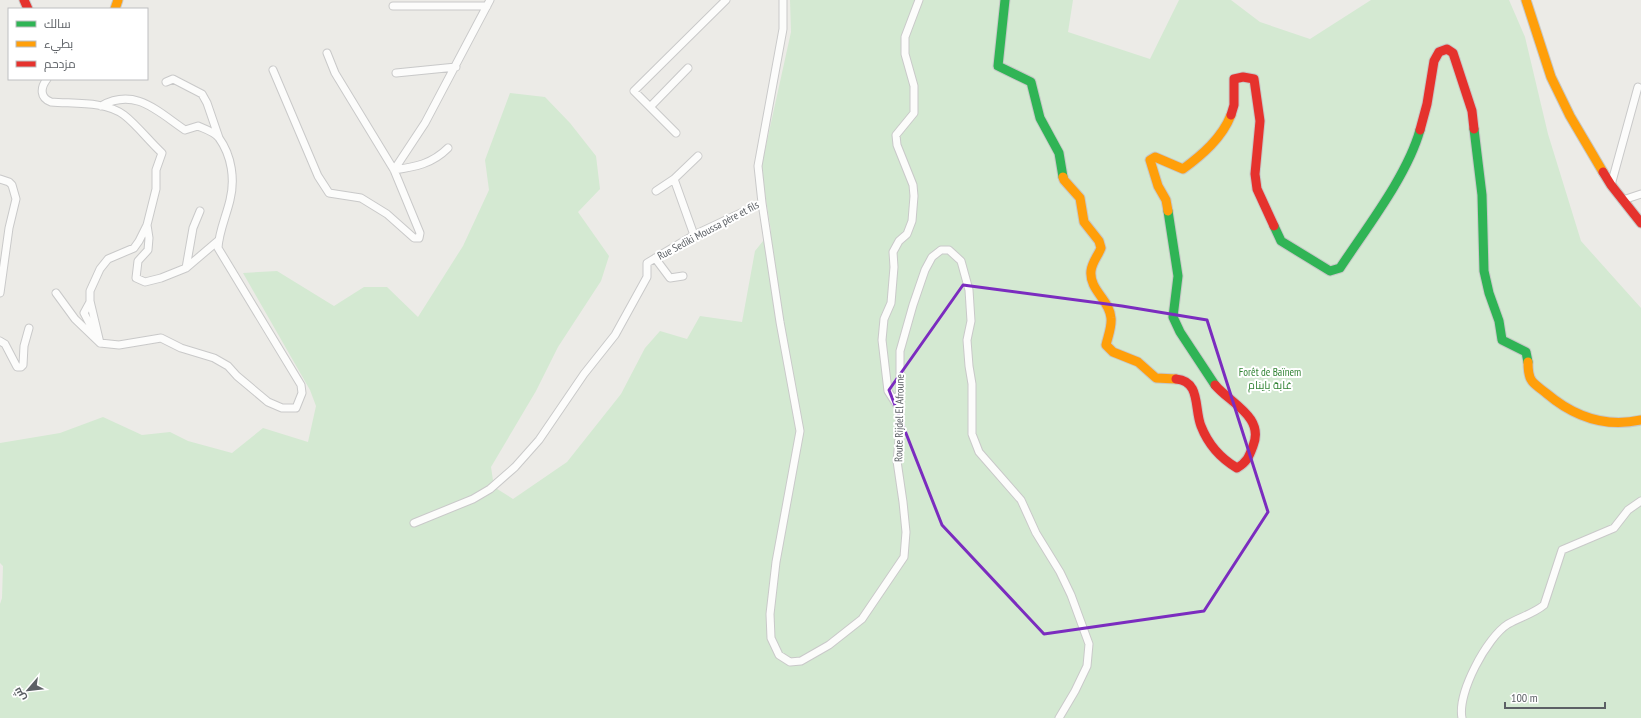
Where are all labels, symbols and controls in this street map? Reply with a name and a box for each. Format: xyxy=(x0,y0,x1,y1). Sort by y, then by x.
legend xyxy=(8,8,148,80)
text: سالك xyxy=(44,16,71,31)
text: بطيء xyxy=(44,36,73,54)
text: مزدحم xyxy=(44,56,76,72)
street label: Rue Sediki Moussa père et fils xyxy=(655,197,762,263)
park label: Forêt de Baïnem غابة باينام xyxy=(1239,365,1301,393)
street label: Route Rijdel El Afroune xyxy=(891,374,907,462)
north arrow xyxy=(8,670,48,710)
scale bar xyxy=(1505,684,1605,710)
text: ش xyxy=(10,685,29,704)
text: 100 m xyxy=(1511,690,1538,705)

